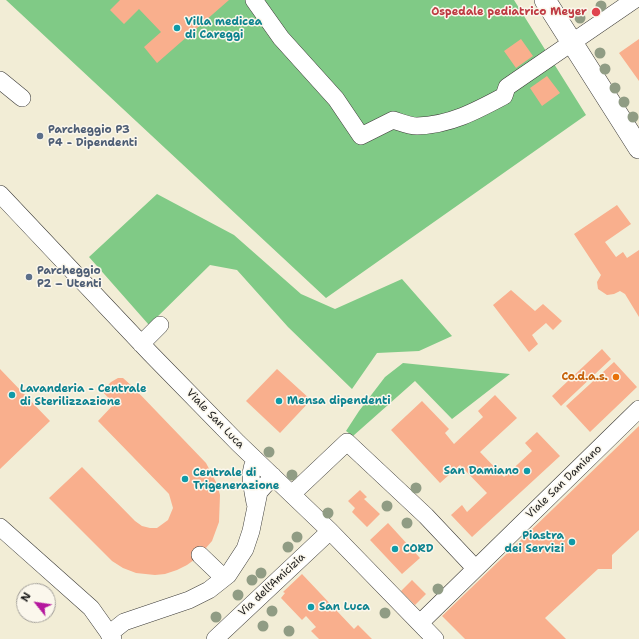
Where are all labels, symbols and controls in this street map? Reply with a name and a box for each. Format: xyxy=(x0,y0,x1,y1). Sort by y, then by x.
place label: Ospedale pediatrico Meyer xyxy=(431,5,587,19)
marker: Ospedale pediatrico Meyer xyxy=(590,6,602,18)
place label: Villa medicea di Careggi xyxy=(185,15,262,41)
marker: Villa medicea di Careggi xyxy=(172,23,182,33)
place label: Parcheggio P3 P4 - Dipendenti xyxy=(48,123,137,149)
marker: Parcheggio P3 P4 - Dipendenti xyxy=(35,131,45,141)
place label: Parcheggio P2 – Utenti xyxy=(37,264,102,290)
marker: Parcheggio P2 – Utenti xyxy=(24,272,34,282)
place label: Co.d.a.s. xyxy=(561,370,608,384)
marker: Co.d.a.s. xyxy=(611,372,621,382)
place label: Lavanderia - Centrale di Sterilizzazione xyxy=(20,382,147,408)
street label: Viale San Luca xyxy=(183,386,247,452)
marker: Lavanderia - Centrale di Sterilizzazione xyxy=(7,390,17,400)
place label: Mensa dipendenti xyxy=(287,394,391,408)
marker: Mensa dipendenti xyxy=(274,396,284,406)
street label: Viale San Damiano xyxy=(523,442,605,522)
place label: San Damiano xyxy=(444,464,519,478)
place label: Centrale di Trigenerazione xyxy=(193,466,279,492)
marker: San Damiano xyxy=(522,466,532,476)
marker: Centrale di Trigenerazione xyxy=(180,474,190,484)
place label: Piastra dei Servizi xyxy=(504,529,564,555)
marker: Piastra dei Servizi xyxy=(567,537,577,547)
place label: CORD xyxy=(403,542,433,556)
marker: CORD xyxy=(390,544,400,554)
street label: Via dell'Amicizia xyxy=(236,551,308,619)
north arrow xyxy=(16,583,56,623)
text: N xyxy=(17,590,35,605)
place label: San Luca xyxy=(319,600,370,614)
marker: San Luca xyxy=(306,602,316,612)

